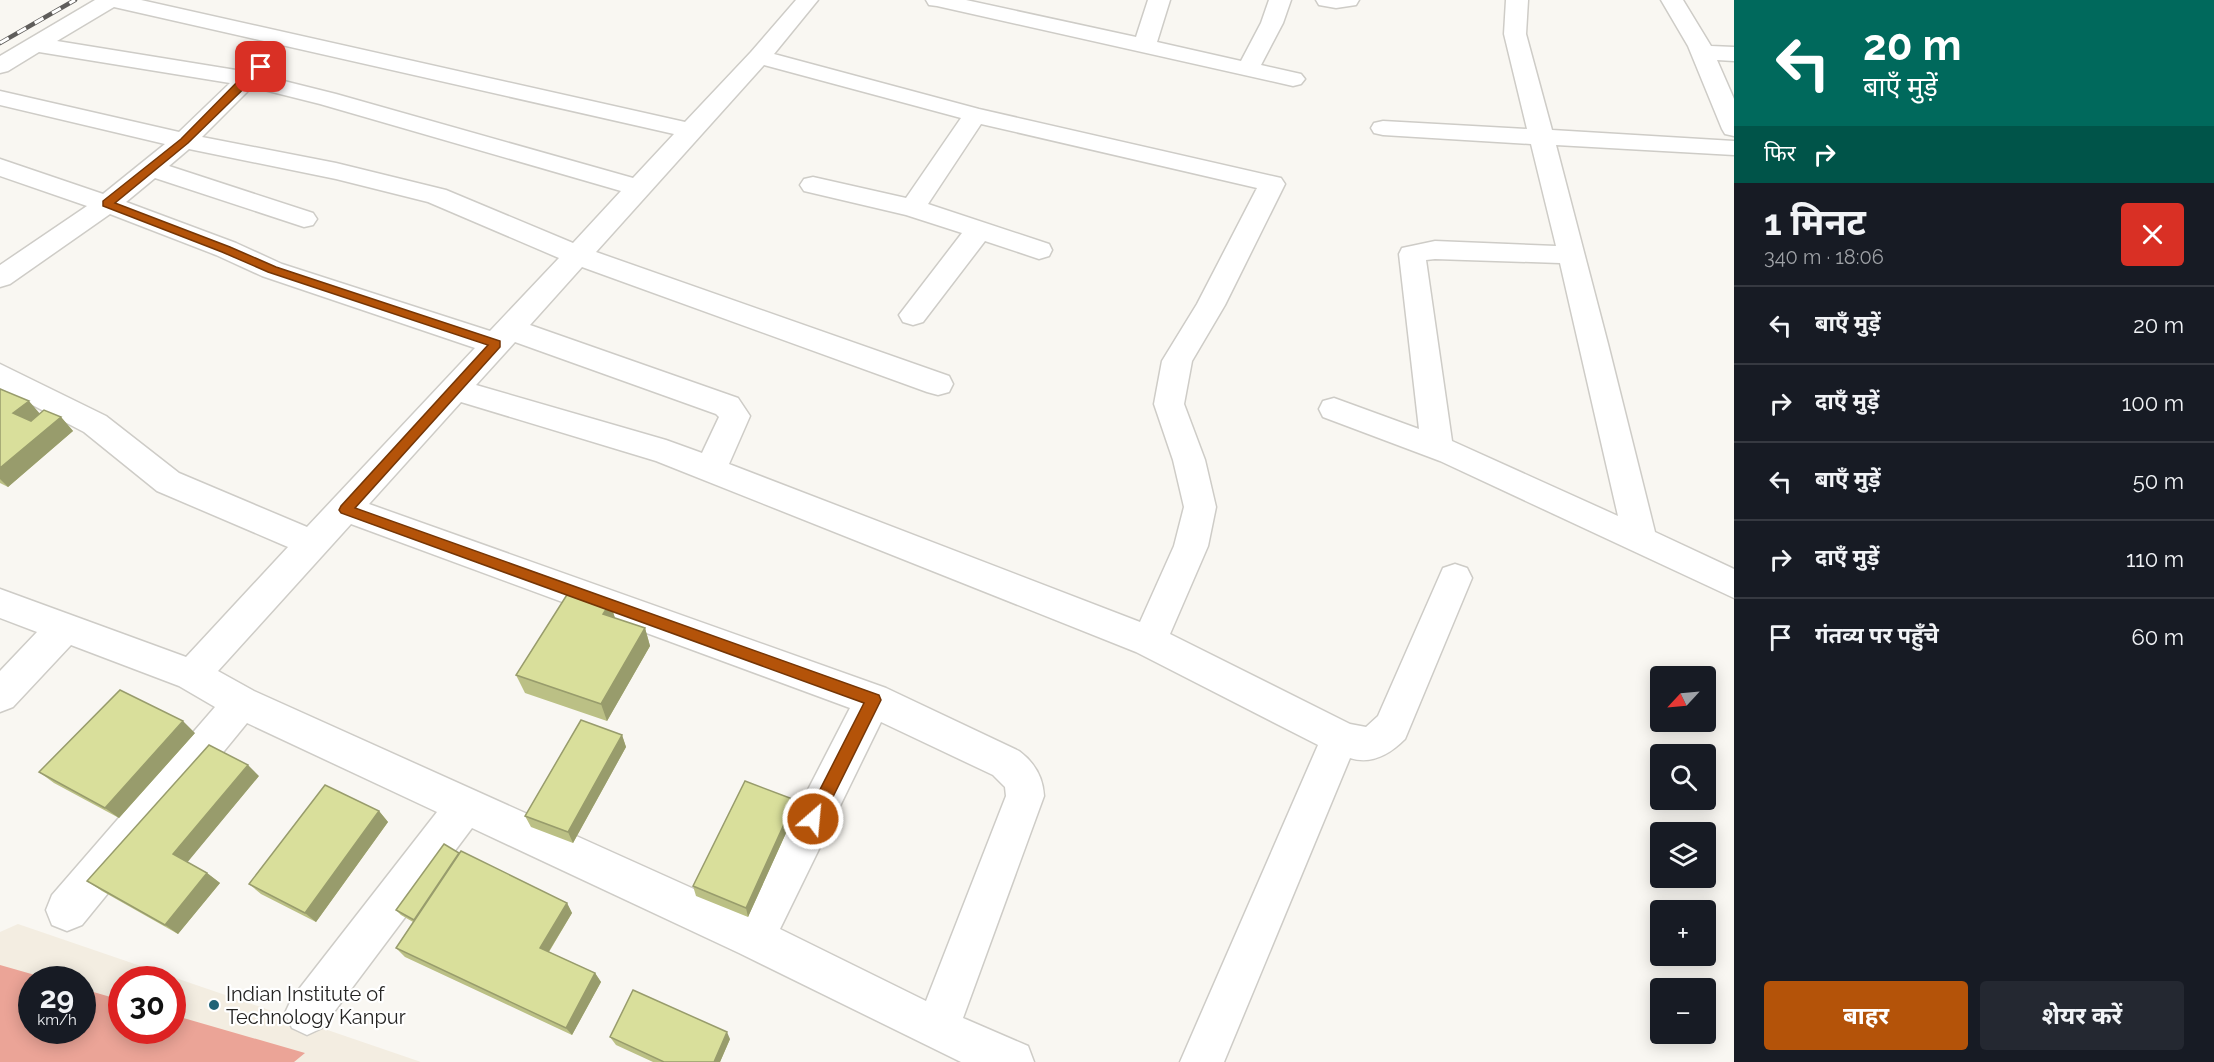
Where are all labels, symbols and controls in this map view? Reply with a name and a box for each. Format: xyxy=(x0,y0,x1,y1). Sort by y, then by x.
text: 20 m xyxy=(1863,21,1962,70)
icon: left xyxy=(1764,24,1842,102)
pin xyxy=(235,41,286,92)
icon: arrive xyxy=(244,50,277,83)
text: बाएँ मुड़ें xyxy=(1863,71,1938,102)
icon: right xyxy=(1808,138,1841,171)
text: फिर xyxy=(1764,140,1796,166)
text: 1 मिनट xyxy=(1764,201,1866,243)
button: close xyxy=(2121,203,2184,266)
text: 340 m · 18:06 xyxy=(1764,245,1884,269)
icon: left xyxy=(1764,309,1797,342)
text: बाएँ मुड़ें xyxy=(1815,310,1881,336)
text: 20 m xyxy=(2133,312,2184,338)
icon: right xyxy=(1764,387,1797,420)
text: दाएँ मुड़ें xyxy=(1815,388,1879,414)
text: 100 m xyxy=(2122,390,2184,416)
icon: left xyxy=(1764,465,1797,498)
text: बाएँ मुड़ें xyxy=(1815,466,1881,492)
text: 50 m xyxy=(2133,468,2184,494)
icon: right xyxy=(1764,543,1797,576)
text: दाएँ मुड़ें xyxy=(1815,544,1879,570)
text: 110 m xyxy=(2126,546,2184,572)
icon: arrive xyxy=(1764,621,1797,654)
text: गंतव्य पर पहुँचे xyxy=(1815,622,1939,648)
text: 60 m xyxy=(2131,624,2184,650)
north arrow xyxy=(1650,666,1716,732)
map controls xyxy=(1650,666,1716,1044)
button: search xyxy=(1650,744,1716,810)
position arrow xyxy=(781,787,845,851)
button: layers xyxy=(1650,822,1716,888)
button: + xyxy=(1650,900,1716,966)
speed limit sign: 30 xyxy=(108,966,186,1044)
button: − xyxy=(1650,978,1716,1044)
text: 29 xyxy=(40,980,74,1015)
button: बाहर xyxy=(1764,981,1968,1050)
button: शेयर करें xyxy=(1980,981,2184,1050)
place label: Indian Institute of Technology Kanpur xyxy=(226,982,406,1029)
marker: Indian Institute of Technology Kanpur xyxy=(207,998,221,1012)
text: km/h xyxy=(37,1011,77,1029)

